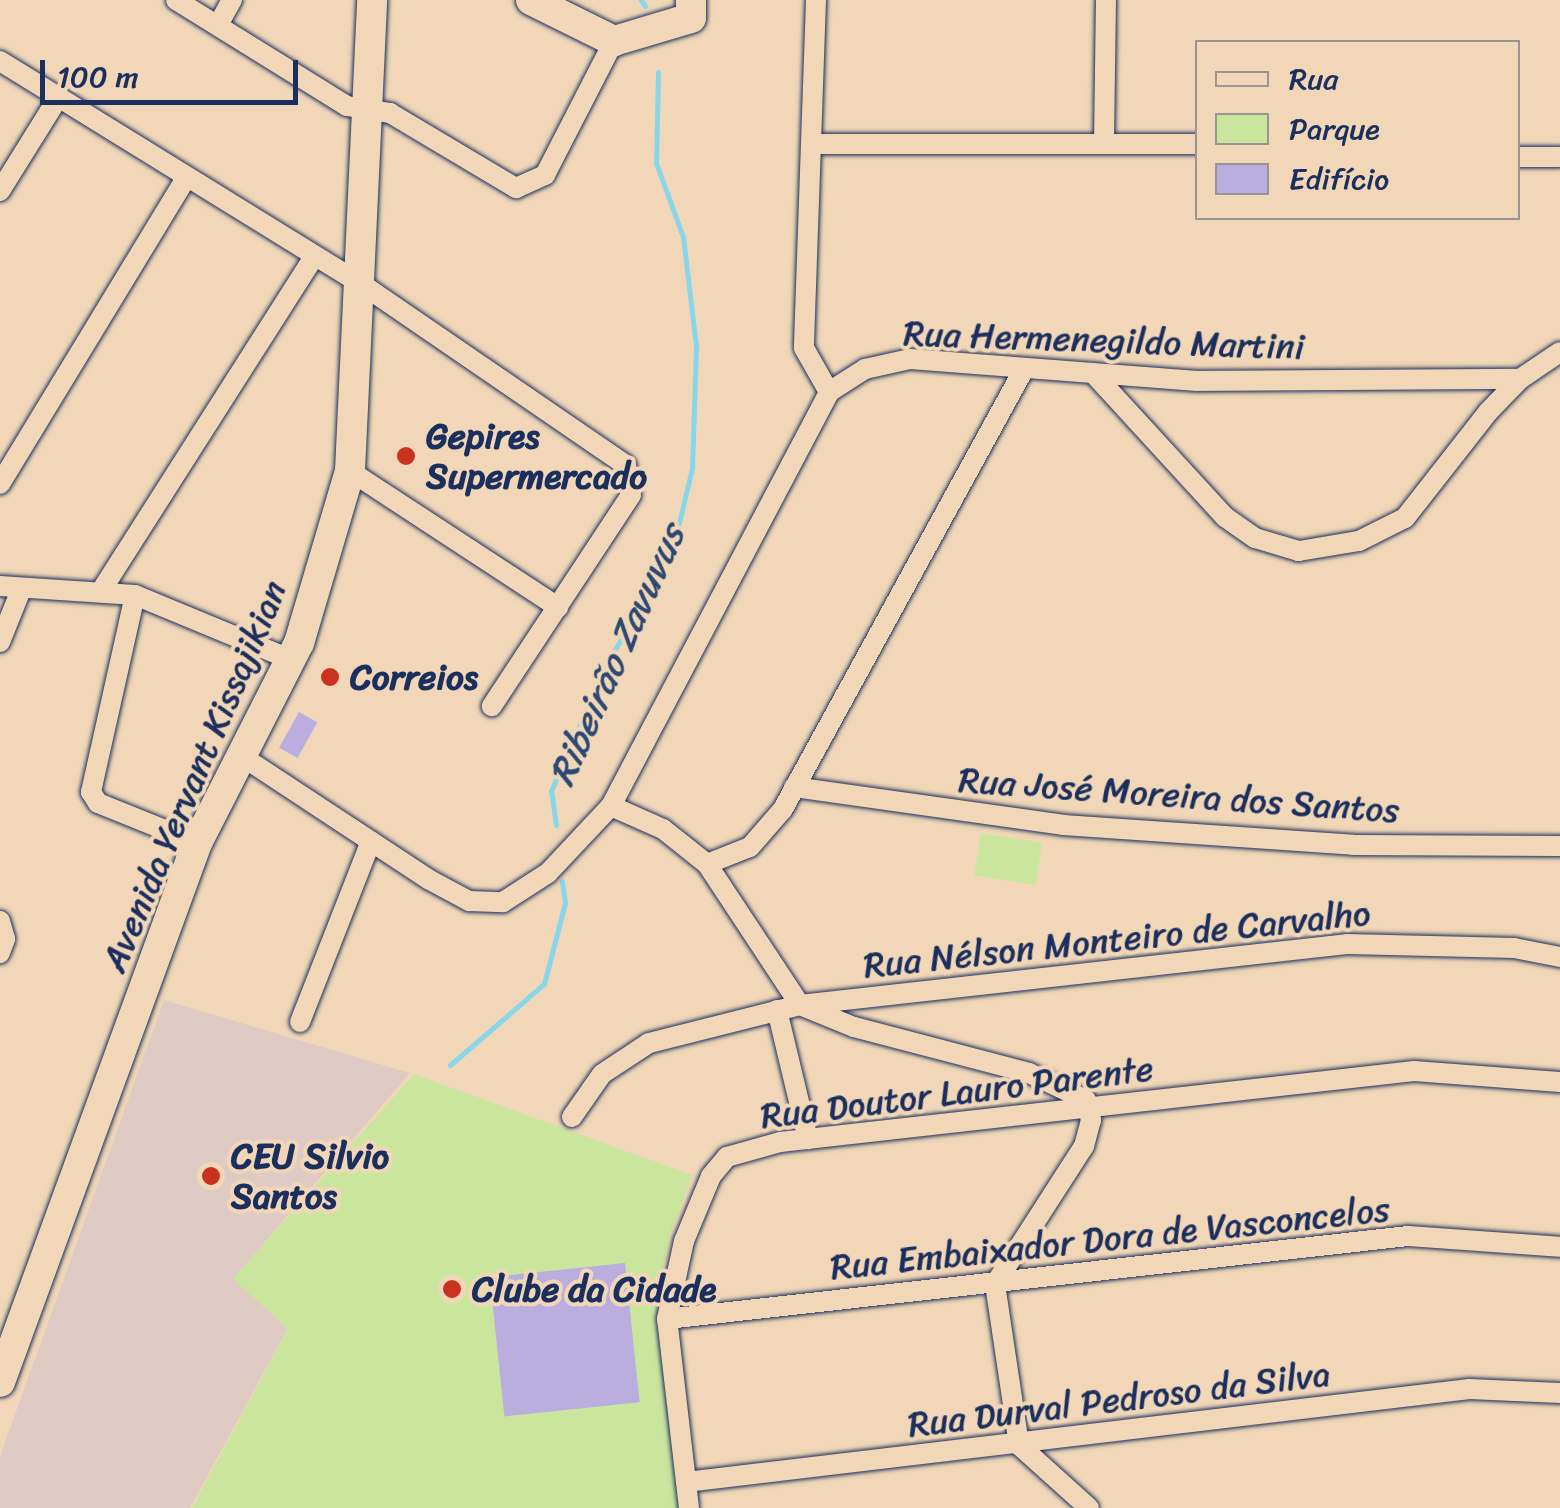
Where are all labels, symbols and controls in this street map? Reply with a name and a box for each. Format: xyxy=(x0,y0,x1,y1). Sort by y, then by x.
scale bar xyxy=(45,40,302,102)
legend xyxy=(1195,40,1520,220)
text: 100 m xyxy=(57,50,139,104)
text: Rua xyxy=(1289,52,1338,106)
text: Parque xyxy=(1289,102,1380,156)
text: Edifício xyxy=(1289,152,1389,206)
street label: Rua Hermenegildo Martini xyxy=(903,312,1305,368)
place label: Gepires Supermercado xyxy=(426,415,647,497)
marker: Gepires Supermercado xyxy=(395,445,417,467)
water label: Ribeirão Zavuvus xyxy=(539,518,695,792)
street label: Avenida Yervant Kissajikian xyxy=(92,574,296,978)
place label: Correios xyxy=(350,656,478,698)
marker: Correios xyxy=(319,666,341,688)
street label: Rua José Moreira dos Santos xyxy=(958,759,1400,831)
street label: Rua Nélson Monteiro de Carvalho xyxy=(862,892,1372,986)
street label: Rua Doutor Lauro Parente xyxy=(759,1047,1155,1137)
place label: CEU Silvio Santos xyxy=(231,1135,389,1217)
marker: CEU Silvio Santos xyxy=(200,1165,222,1187)
street label: Rua Embaixador Dora de Vasconcelos xyxy=(828,1188,1392,1288)
place label: Clube da Cidade xyxy=(472,1268,716,1310)
marker: Clube da Cidade xyxy=(441,1278,463,1300)
street label: Rua Durval Pedroso da Silva xyxy=(906,1352,1332,1446)

